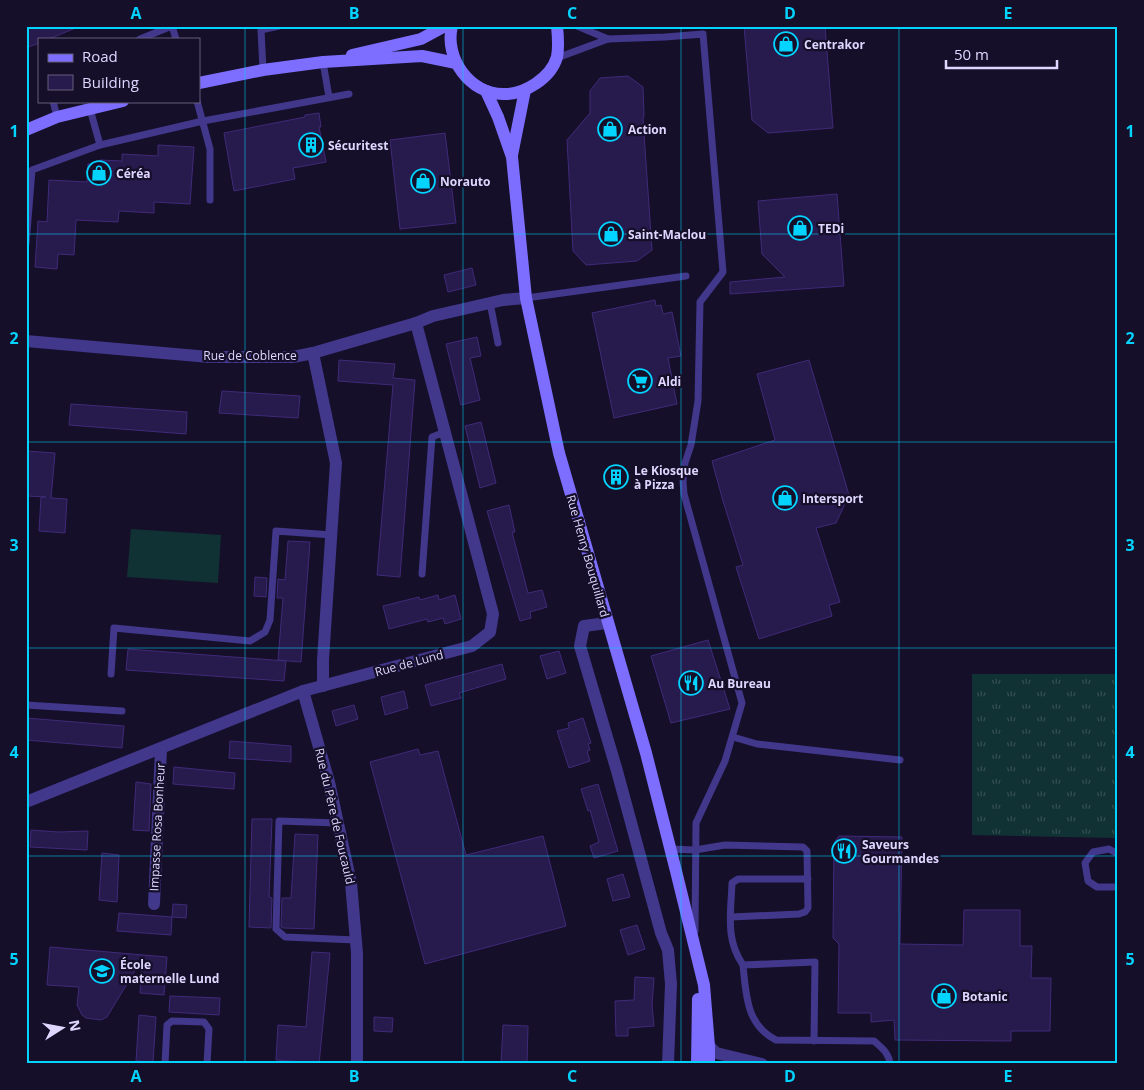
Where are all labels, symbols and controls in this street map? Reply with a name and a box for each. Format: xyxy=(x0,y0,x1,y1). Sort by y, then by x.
text: A xyxy=(130,2,142,24)
text: B xyxy=(349,2,359,24)
text: C xyxy=(567,2,577,24)
text: D xyxy=(784,2,796,24)
text: E xyxy=(1004,2,1013,24)
shop icon: Centrakor xyxy=(773,31,799,57)
place label: Centrakor xyxy=(804,36,865,53)
legend xyxy=(38,38,200,102)
scale bar xyxy=(946,38,1058,70)
text: 50 m xyxy=(954,44,989,64)
text: Road xyxy=(82,46,118,66)
text: Building xyxy=(82,72,139,92)
shop icon: Action xyxy=(597,116,623,142)
text: 1 xyxy=(9,120,19,142)
text: 1 xyxy=(1125,120,1135,142)
place label: Action xyxy=(628,121,667,138)
building icon: Sécuritest xyxy=(298,132,324,158)
place label: Sécuritest xyxy=(328,137,388,154)
shop icon: Céréa xyxy=(86,160,112,186)
place label: Céréa xyxy=(116,165,151,182)
shop icon: Norauto xyxy=(410,168,436,194)
place label: Norauto xyxy=(440,173,490,190)
shop icon: TEDi xyxy=(787,215,813,241)
place label: TEDi xyxy=(818,220,844,237)
shop icon: Saint-Maclou xyxy=(598,221,624,247)
place label: Saint-Maclou xyxy=(628,226,706,243)
text: 2 xyxy=(9,327,19,349)
text: 2 xyxy=(1125,327,1135,349)
street label: Rue de Coblence xyxy=(203,347,297,364)
supermarket icon: Aldi xyxy=(627,368,653,394)
place label: Aldi xyxy=(658,373,681,390)
place label: Le Kiosque à Pizza xyxy=(634,462,699,493)
building icon: Le Kiosque à Pizza xyxy=(603,464,629,490)
shop icon: Intersport xyxy=(772,485,798,511)
place label: Intersport xyxy=(802,490,863,507)
street label: Rue Henry Bouquillard xyxy=(562,493,614,619)
text: 3 xyxy=(9,534,19,556)
text: 3 xyxy=(1125,534,1135,556)
street label: Rue de Lund xyxy=(373,646,445,680)
restaurant icon: Au Bureau xyxy=(678,670,704,696)
place label: Au Bureau xyxy=(708,675,771,692)
text: 4 xyxy=(9,741,19,763)
text: 4 xyxy=(1125,741,1135,763)
street label: Rue du Père de Foucauld xyxy=(311,746,359,886)
street label: Impasse Rosa Bonheur xyxy=(145,762,169,892)
place label: Saveurs Gourmandes xyxy=(862,836,939,867)
restaurant icon: Saveurs Gourmandes xyxy=(831,838,857,864)
text: 5 xyxy=(9,948,19,970)
text: 5 xyxy=(1125,948,1135,970)
place label: École maternelle Lund xyxy=(120,956,219,987)
school or university icon: École maternelle Lund xyxy=(89,958,115,984)
shop icon: Botanic xyxy=(931,983,957,1009)
place label: Botanic xyxy=(962,988,1008,1005)
north arrow xyxy=(38,1002,88,1052)
text: N xyxy=(65,1018,86,1033)
text: A xyxy=(130,1065,142,1087)
text: B xyxy=(349,1065,359,1087)
text: C xyxy=(567,1065,577,1087)
text: D xyxy=(784,1065,796,1087)
text: E xyxy=(1004,1065,1013,1087)

